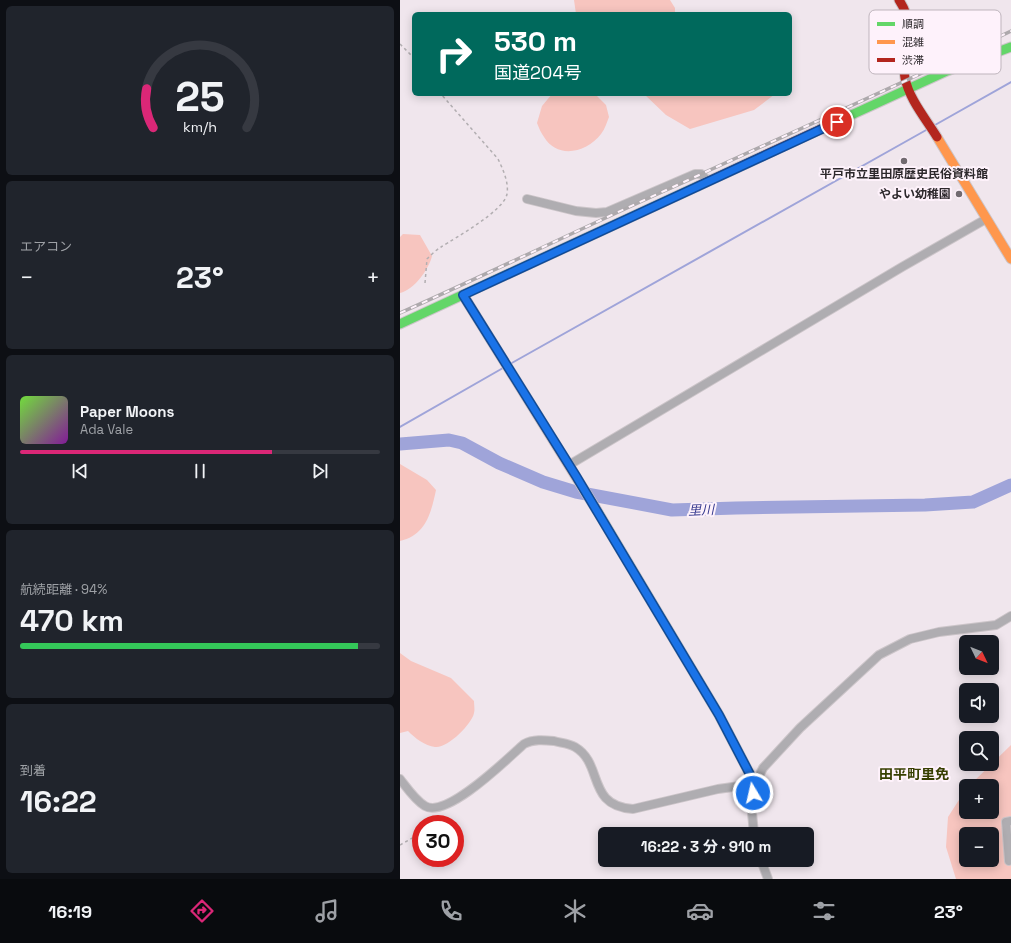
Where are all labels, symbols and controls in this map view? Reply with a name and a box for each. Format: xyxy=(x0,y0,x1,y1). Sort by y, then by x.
legend xyxy=(869,10,1001,74)
text: 順調 xyxy=(902,17,924,31)
text: 530 m xyxy=(494,23,577,59)
icon: right xyxy=(428,28,480,80)
text: 混雑 xyxy=(902,35,924,49)
text: 渋滞 xyxy=(902,53,924,67)
text: 国道204号 xyxy=(494,61,582,84)
text: 25 xyxy=(175,70,225,123)
pin xyxy=(820,105,854,139)
icon: arrive xyxy=(826,111,848,133)
text: km/h xyxy=(183,118,217,136)
marker: 平戸市立里田原歴史民俗資料館 xyxy=(899,156,909,166)
place label: 平戸市立里田原歴史民俗資料館 xyxy=(820,166,988,182)
place label: やよい幼稚園 xyxy=(879,186,951,202)
marker: やよい幼稚園 xyxy=(954,189,964,199)
text: エアコン xyxy=(20,238,72,255)
text: 23° xyxy=(176,258,224,297)
text: − xyxy=(20,263,34,291)
text: + xyxy=(366,263,380,291)
text: Paper Moons xyxy=(80,402,174,421)
text: Ada Vale xyxy=(80,421,133,438)
icon: previous xyxy=(69,460,91,482)
icon: pause xyxy=(189,460,211,482)
icon: next xyxy=(309,460,331,482)
water label: 里川 xyxy=(688,501,716,519)
text: 航続距離 · 94% xyxy=(20,581,107,598)
text: 470 km xyxy=(20,601,124,640)
north arrow xyxy=(959,635,999,675)
map controls xyxy=(959,635,999,867)
button: sound xyxy=(959,683,999,723)
button: search xyxy=(959,731,999,771)
text: 到着 xyxy=(20,762,46,779)
district label: 田平町里免 xyxy=(879,765,949,783)
position arrow xyxy=(732,772,774,814)
button: + xyxy=(959,779,999,819)
text: 16:22 xyxy=(20,782,97,821)
speed limit sign: 30 xyxy=(412,815,464,867)
button: − xyxy=(959,827,999,867)
text: 16:22 · 3 分 · 910 m xyxy=(641,837,771,856)
icon: directions xyxy=(188,897,216,925)
icon: music xyxy=(313,897,341,925)
icon: phone xyxy=(437,897,465,925)
icon: climate xyxy=(561,897,589,925)
icon: car xyxy=(686,897,714,925)
icon: filters xyxy=(810,897,838,925)
text: 16:19 xyxy=(48,900,92,923)
text: 23° xyxy=(934,900,963,923)

